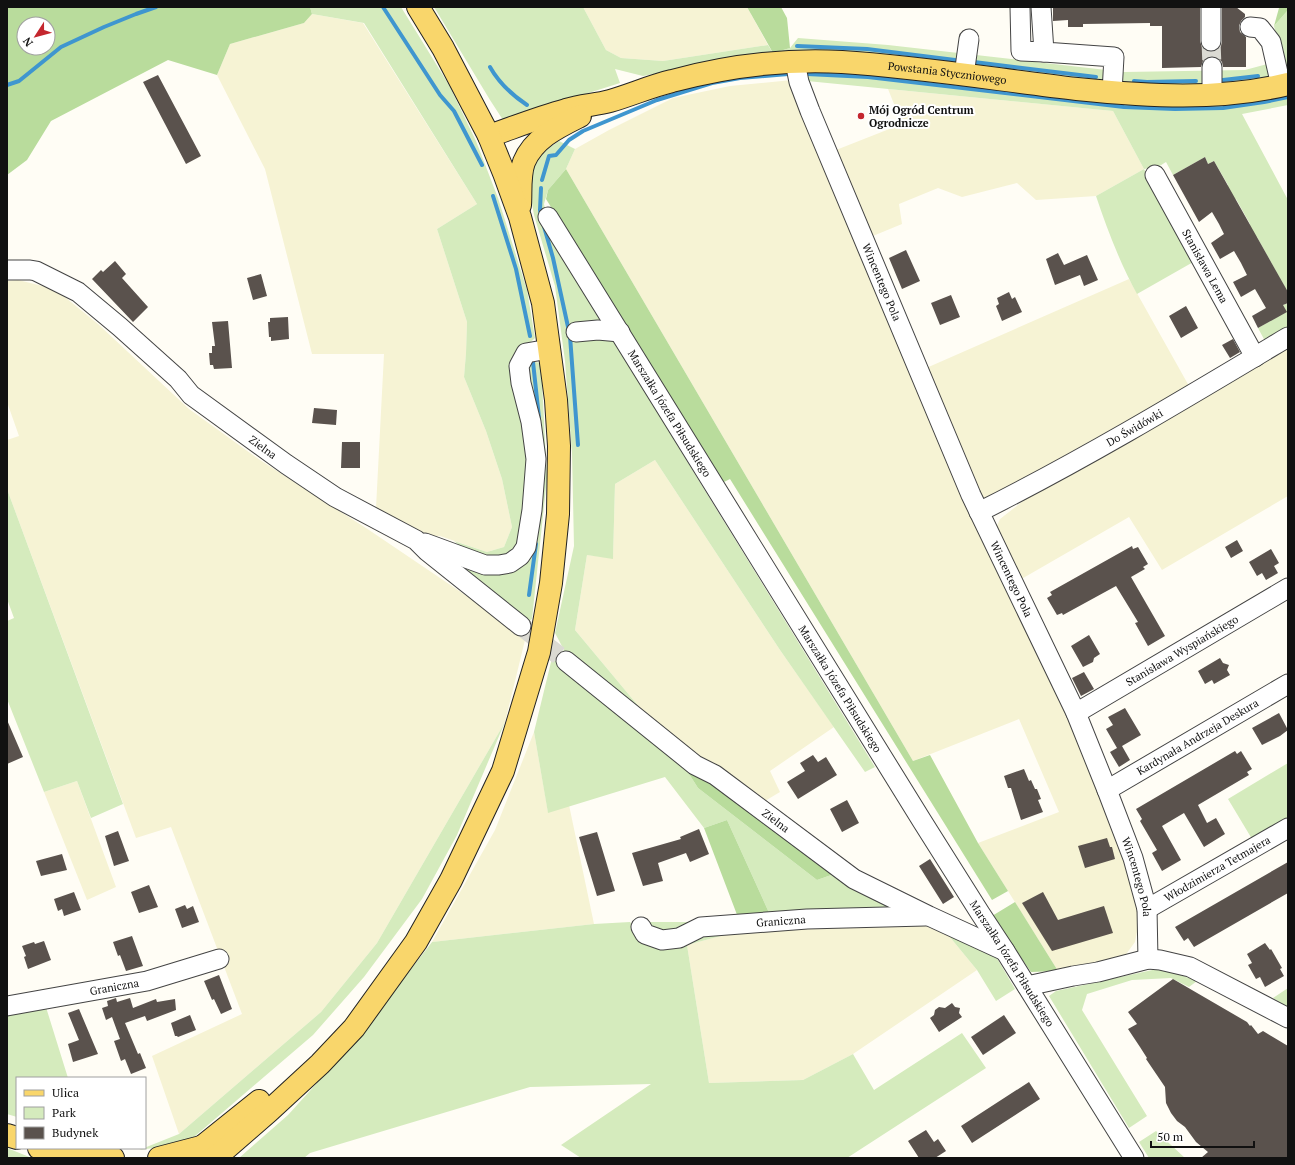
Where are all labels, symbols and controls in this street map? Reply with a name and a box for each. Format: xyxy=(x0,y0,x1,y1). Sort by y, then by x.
north arrow xyxy=(16,16,56,56)
text: N xyxy=(19,34,36,49)
street label: Powstania Styczniowego xyxy=(887,59,1008,87)
place label: Mój Ogród Centrum Ogrodnicze xyxy=(869,103,974,130)
marker: Mój Ogród Centrum Ogrodnicze xyxy=(856,111,866,121)
street label: Stanisława Lema xyxy=(1179,227,1231,306)
street label: Wincentego Pola xyxy=(859,241,904,323)
street label: Marszałka Józefa Piłsudskiego xyxy=(625,347,714,480)
street label: Do Świdówki xyxy=(1104,406,1165,449)
street label: Zielna xyxy=(246,432,280,462)
street label: Wincentego Pola xyxy=(987,539,1036,620)
street label: Stanisława Wyspiańskiego xyxy=(1123,612,1241,689)
street label: Marszałka Józefa Piłsudskiego xyxy=(796,623,885,755)
street label: Kardynała Andrzeja Deskura xyxy=(1134,696,1261,778)
street label: Zielna xyxy=(759,806,793,836)
street label: Włodzimierza Tetmajera xyxy=(1162,832,1273,905)
street label: Wincentego Pola xyxy=(1119,835,1154,917)
street label: Marszałka Józefa Piłsudskiego xyxy=(967,898,1057,1029)
street label: Graniczna xyxy=(756,912,807,930)
street label: Graniczna xyxy=(89,976,140,998)
legend xyxy=(16,1077,146,1149)
text: Ulica xyxy=(52,1085,79,1100)
text: Park xyxy=(52,1105,77,1120)
scale bar xyxy=(1151,1123,1254,1149)
text: Budynek xyxy=(52,1125,99,1140)
text: 50 m xyxy=(1157,1129,1184,1144)

